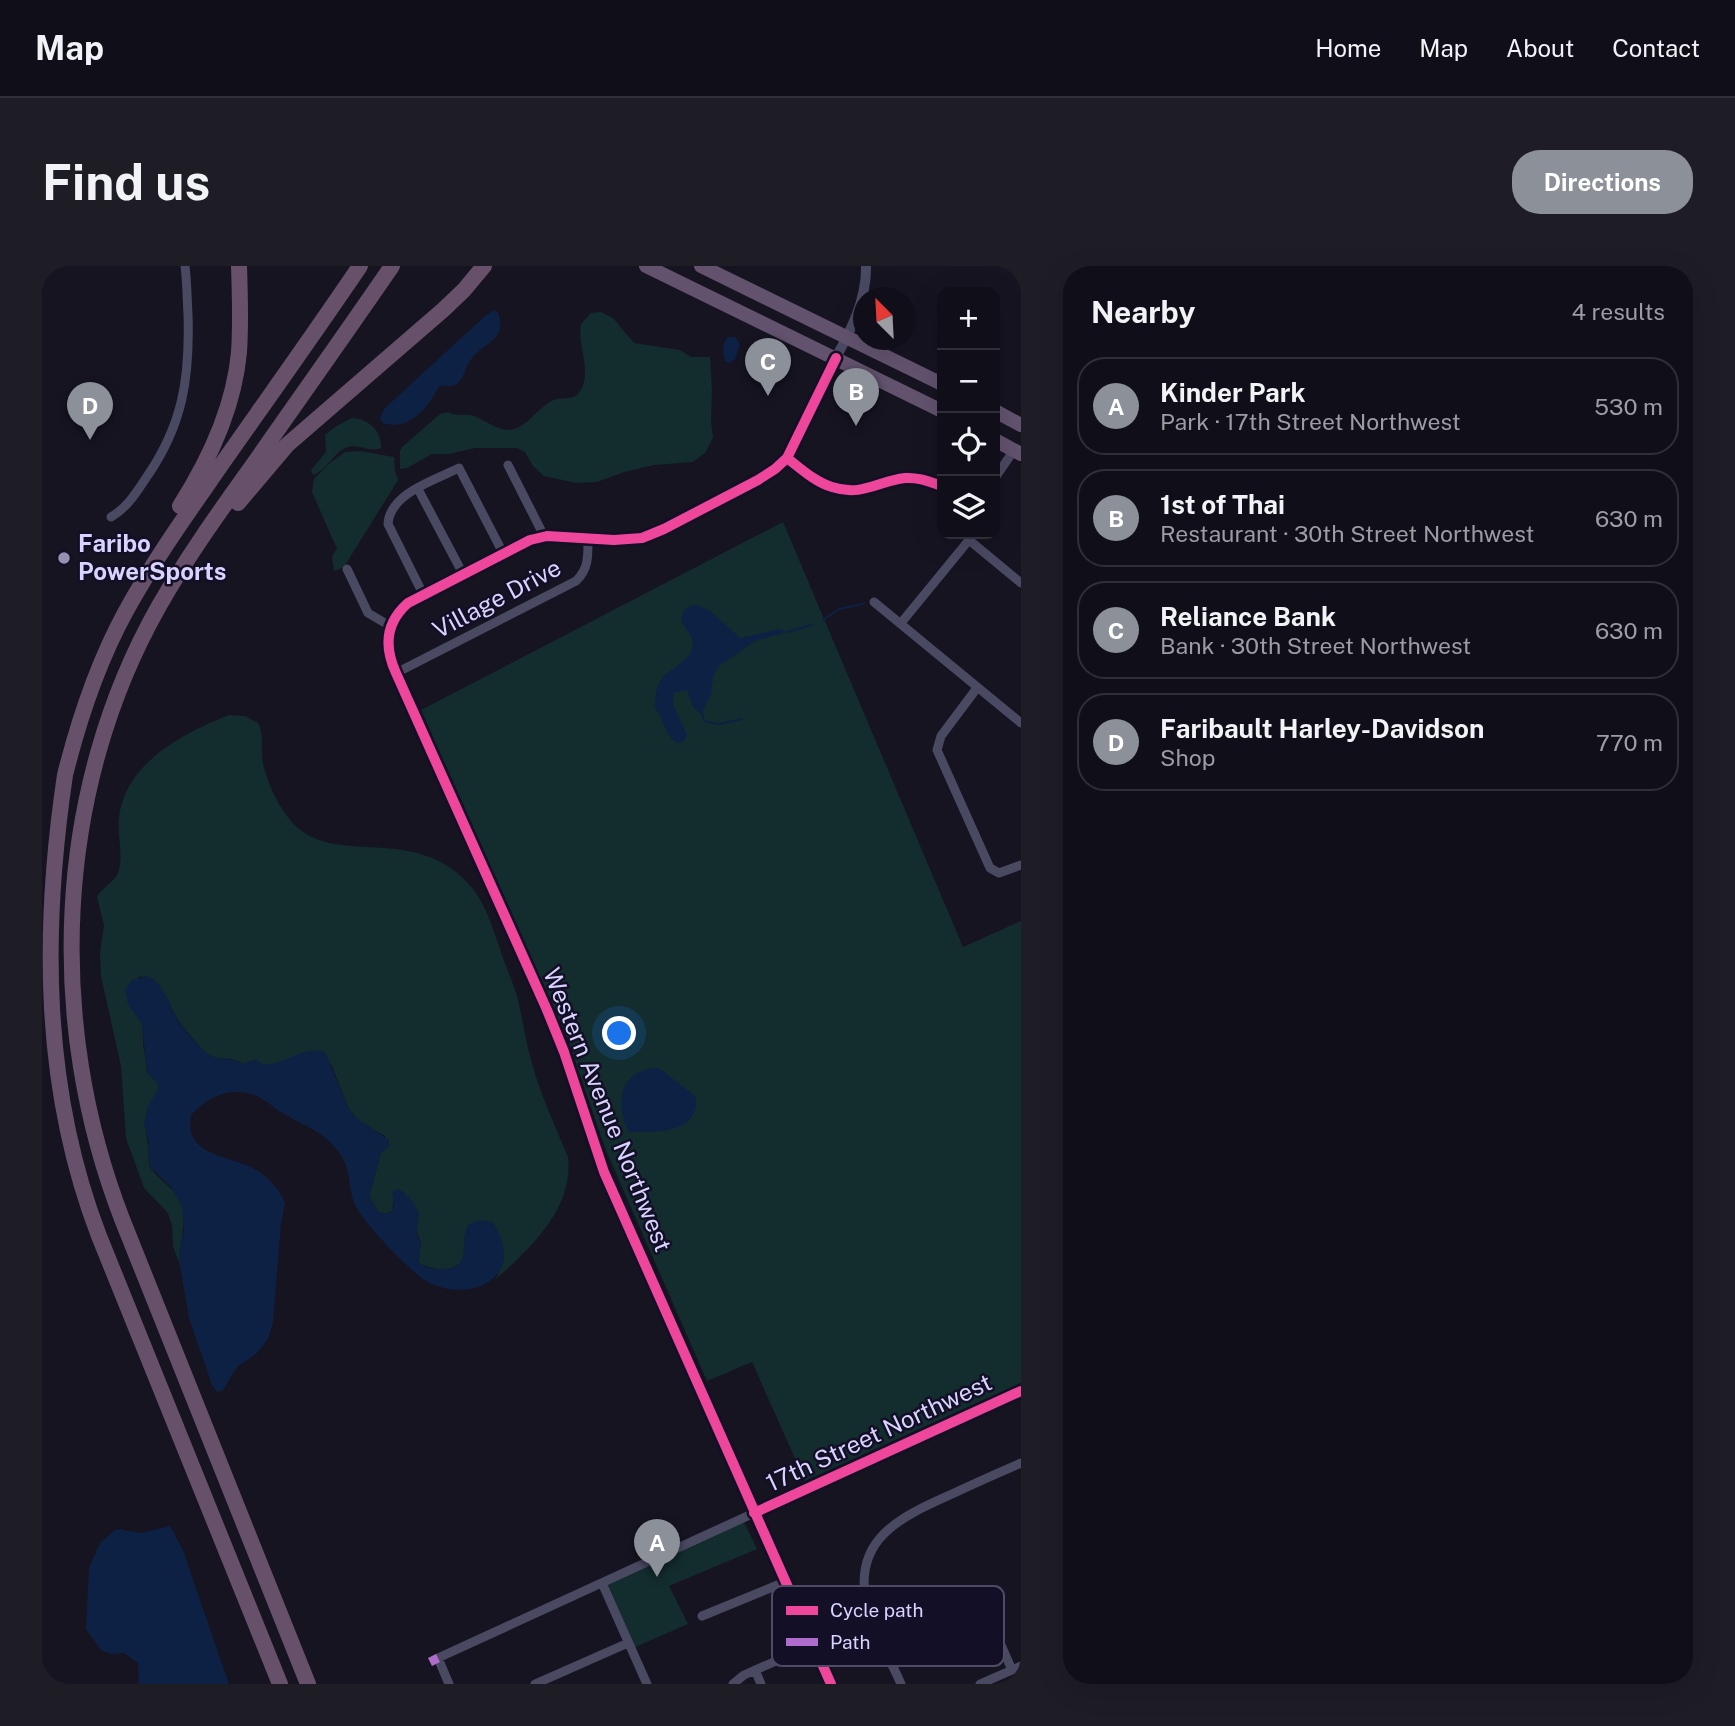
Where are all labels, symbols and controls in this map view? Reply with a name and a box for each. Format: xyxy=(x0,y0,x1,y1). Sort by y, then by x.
text: Map xyxy=(35,29,104,67)
text: Home xyxy=(1315,34,1381,62)
text: Map xyxy=(1419,34,1468,62)
text: About xyxy=(1506,34,1574,62)
text: Contact xyxy=(1612,34,1700,62)
button: Directions xyxy=(1512,150,1693,214)
text: Find us xyxy=(42,153,210,211)
north arrow xyxy=(853,287,916,350)
map controls xyxy=(937,287,1000,539)
button: + xyxy=(937,287,1000,350)
text: Nearby xyxy=(1091,294,1195,330)
text: 4 results xyxy=(1571,298,1665,325)
pin: C xyxy=(745,338,791,396)
button: − xyxy=(937,350,1000,413)
pin: B xyxy=(833,368,879,426)
text: Kinder Park xyxy=(1160,377,1306,408)
pin: D xyxy=(67,382,113,440)
text: A xyxy=(1108,393,1124,420)
text: 530 m xyxy=(1594,393,1663,420)
text: Park · 17th Street Northwest xyxy=(1160,408,1461,435)
button: locate xyxy=(937,413,1000,476)
button: layers xyxy=(937,476,1000,539)
text: 1st of Thai xyxy=(1160,489,1285,520)
text: B xyxy=(1108,505,1124,532)
text: 630 m xyxy=(1595,505,1663,532)
text: Restaurant · 30th Street Northwest xyxy=(1160,520,1535,547)
place label: Faribo PowerSports xyxy=(78,529,226,585)
marker: Faribo PowerSports xyxy=(56,550,72,566)
street label: Village Drive xyxy=(428,553,565,644)
text: Reliance Bank xyxy=(1160,601,1336,632)
text: C xyxy=(1108,617,1124,644)
text: 630 m xyxy=(1595,617,1663,644)
text: Bank · 30th Street Northwest xyxy=(1160,632,1471,659)
text: Faribault Harley-Davidson xyxy=(1160,713,1484,744)
text: D xyxy=(1108,729,1124,756)
text: 770 m xyxy=(1596,729,1663,756)
text: Shop xyxy=(1160,744,1215,771)
street label: Western Avenue Northwest xyxy=(538,964,678,1256)
your location xyxy=(602,1016,636,1050)
street label: 17th Street Northwest xyxy=(761,1368,996,1497)
pin: A xyxy=(634,1519,680,1577)
legend xyxy=(772,1586,1004,1666)
text: Cycle path xyxy=(830,1599,923,1621)
text: Path xyxy=(830,1631,870,1653)

